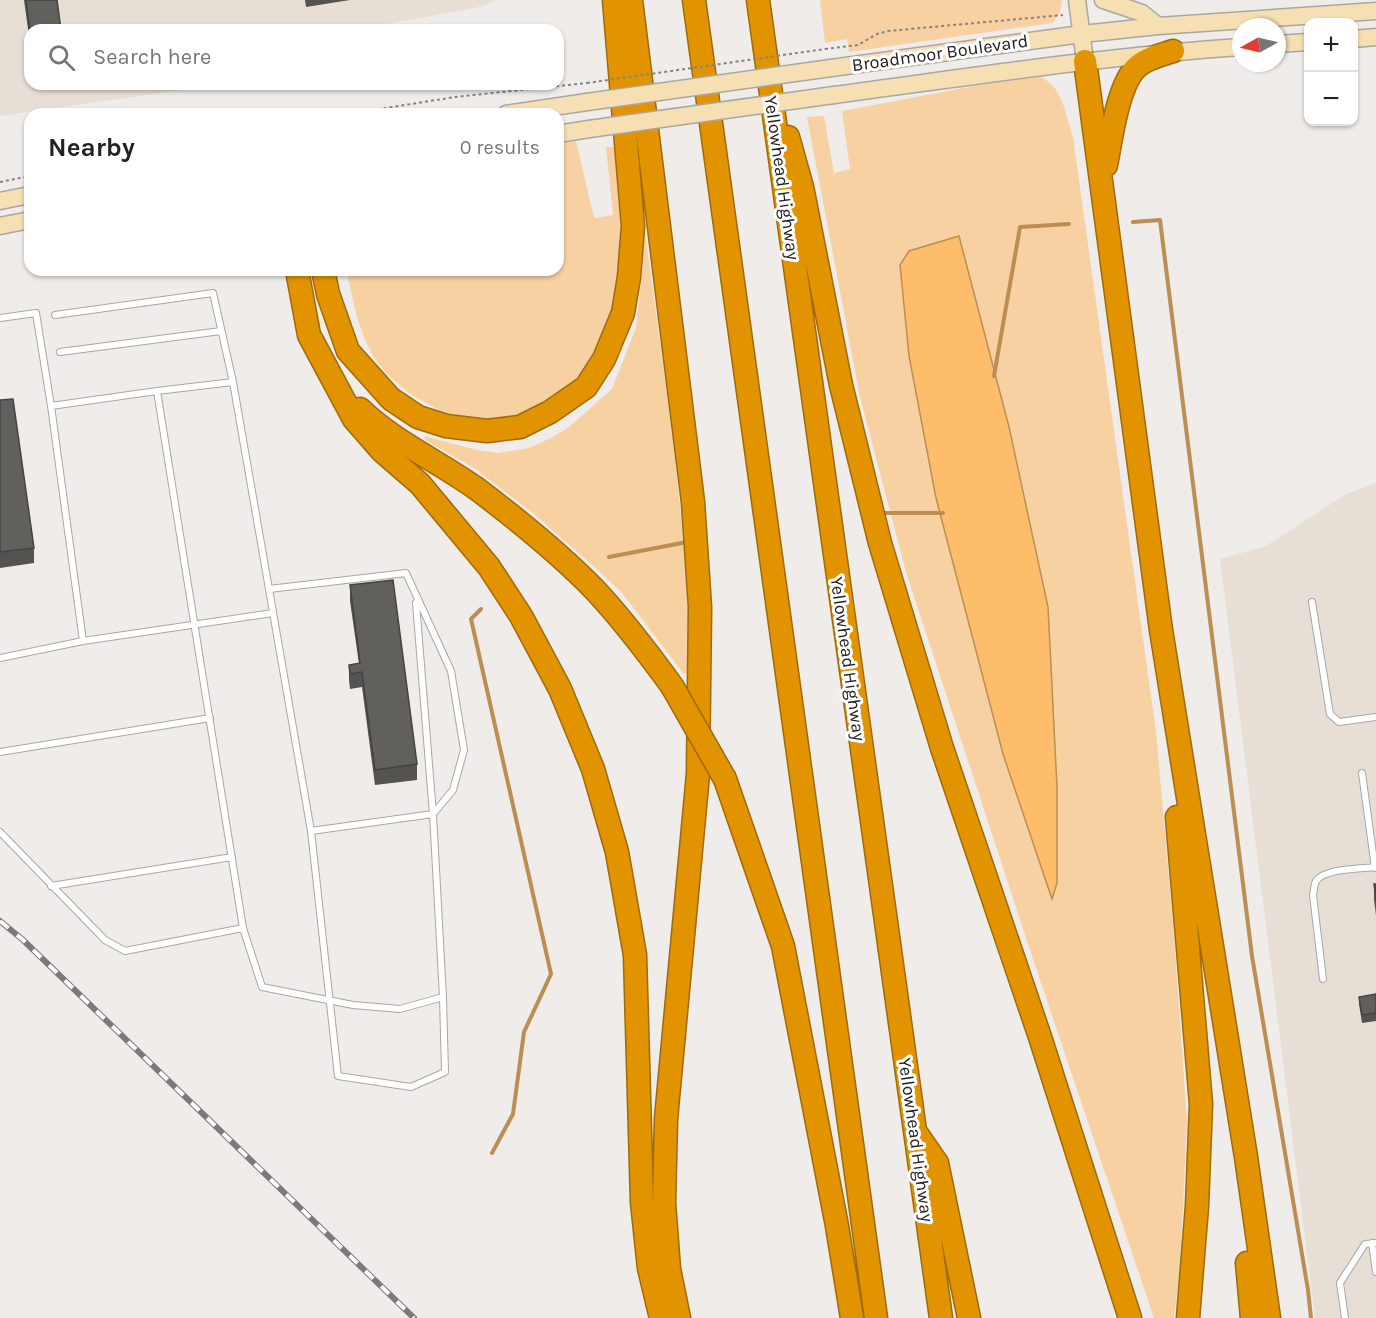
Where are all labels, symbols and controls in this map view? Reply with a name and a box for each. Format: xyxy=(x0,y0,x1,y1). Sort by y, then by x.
north arrow xyxy=(1232,18,1286,72)
map controls xyxy=(1304,18,1358,126)
button: + xyxy=(1304,18,1358,72)
search box xyxy=(24,24,564,90)
street label: Broadmoor Boulevard xyxy=(850,30,1030,76)
icon: search xyxy=(45,41,78,74)
text: Search here xyxy=(93,44,211,70)
button: − xyxy=(1304,72,1358,126)
street label: Yellowhead Highway xyxy=(760,94,805,262)
text: Nearby xyxy=(48,132,135,163)
text: 0 results xyxy=(460,136,540,159)
street label: Yellowhead Highway xyxy=(826,575,871,743)
street label: Yellowhead Highway xyxy=(894,1056,939,1224)

